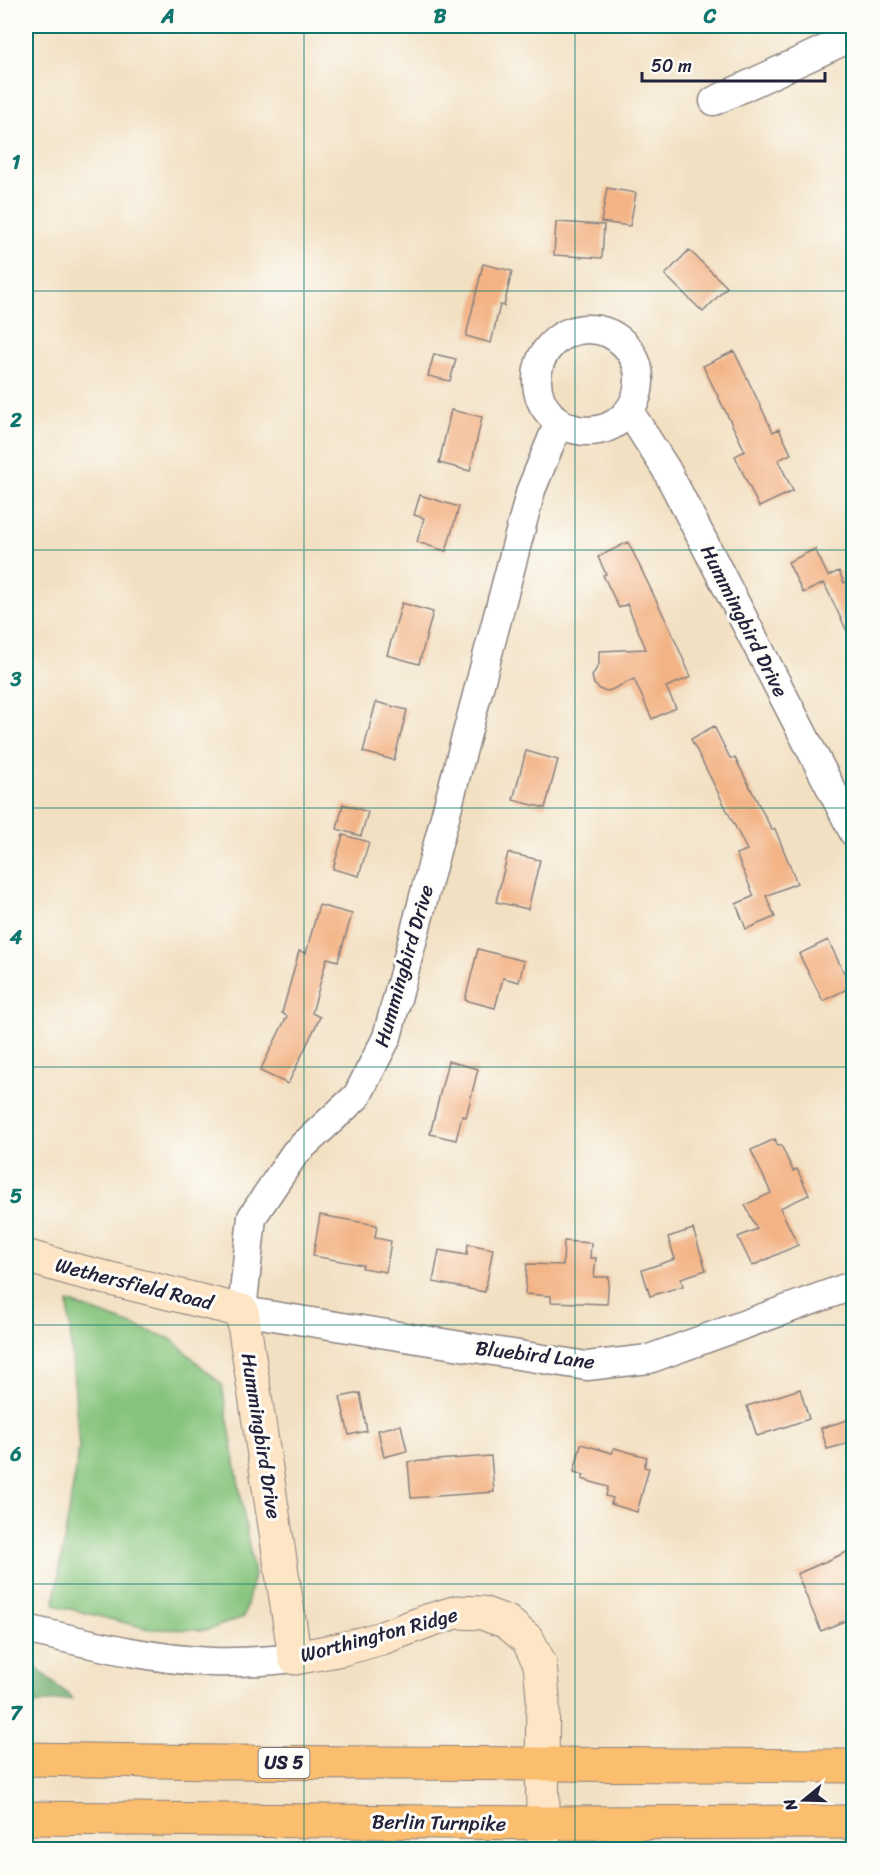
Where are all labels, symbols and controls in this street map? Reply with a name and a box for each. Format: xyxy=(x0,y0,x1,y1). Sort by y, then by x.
text: A xyxy=(160,0,175,34)
text: B xyxy=(434,0,447,34)
text: C xyxy=(703,0,717,34)
scale bar xyxy=(642,45,825,83)
text: 50 m xyxy=(651,50,692,82)
text: 1 xyxy=(12,145,21,180)
text: 2 xyxy=(9,403,22,438)
street label: Hummingbird Drive xyxy=(690,538,798,704)
text: 3 xyxy=(10,662,22,697)
street label: Hummingbird Drive xyxy=(364,881,444,1051)
text: 4 xyxy=(9,920,23,955)
text: 5 xyxy=(10,1179,22,1214)
street label: Wethersfield Road xyxy=(51,1247,218,1321)
street label: Bluebird Lane xyxy=(473,1330,597,1380)
street label: Hummingbird Drive xyxy=(231,1351,291,1521)
text: 6 xyxy=(9,1437,22,1472)
street label: Worthington Ridge xyxy=(296,1597,462,1673)
text: 7 xyxy=(10,1696,23,1731)
road number: US 5 xyxy=(258,1748,310,1778)
north arrow xyxy=(774,1770,834,1830)
text: N xyxy=(774,1794,806,1816)
street label: Berlin Turnpike xyxy=(372,1804,506,1842)

